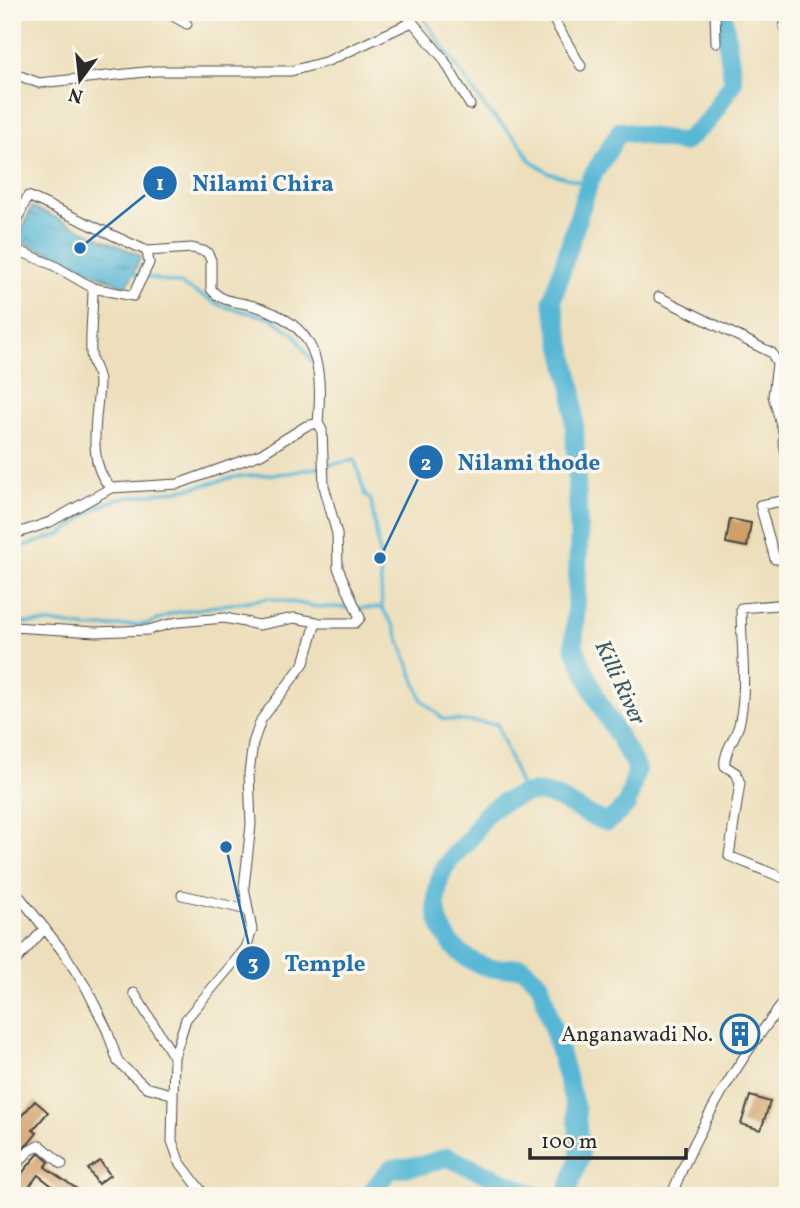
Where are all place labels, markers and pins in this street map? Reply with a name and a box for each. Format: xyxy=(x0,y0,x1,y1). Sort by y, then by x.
callout: Nilami Chira xyxy=(143,161,347,205)
callout: Nilami thode xyxy=(409,440,614,484)
callout: Temple xyxy=(235,941,379,985)
building icon: Anganawadi No. xyxy=(719,1013,761,1055)
place label: Anganawadi No. xyxy=(562,1021,713,1050)

